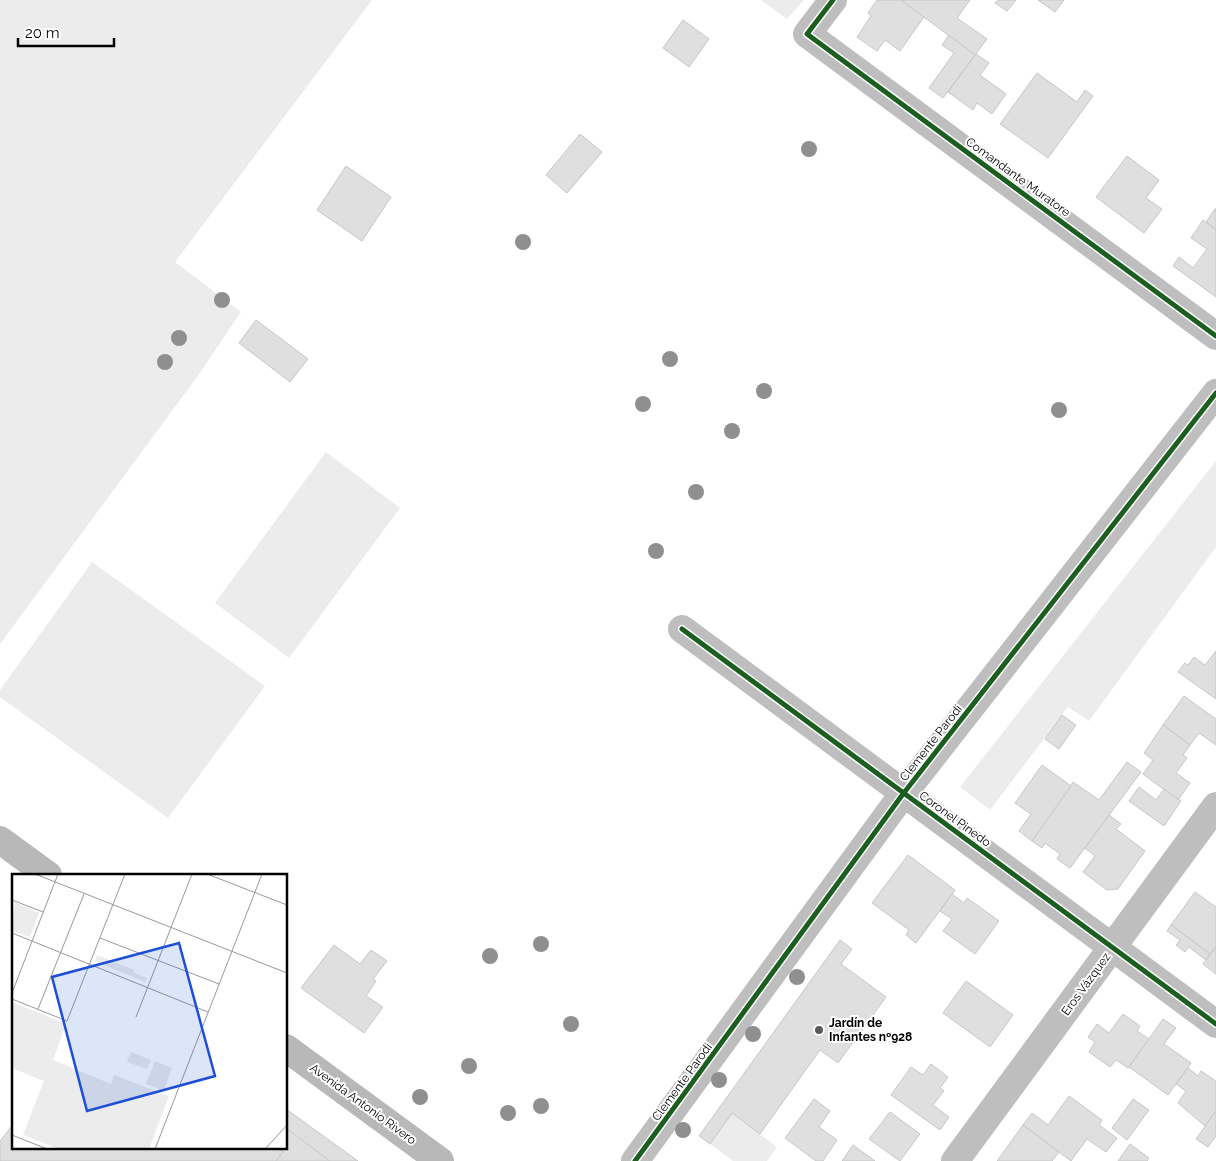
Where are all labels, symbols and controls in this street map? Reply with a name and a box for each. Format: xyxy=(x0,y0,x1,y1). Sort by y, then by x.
scale bar xyxy=(18,15,114,47)
text: 20 m xyxy=(25,24,60,42)
street label: Comandante Muratore xyxy=(963,134,1073,220)
street label: Clemente Parodi xyxy=(897,702,965,784)
street label: Coronel Pinedo xyxy=(916,788,994,850)
inset map xyxy=(12,874,288,1148)
street label: Eros Vázquez xyxy=(1059,950,1113,1018)
place label: Jardín de Infantes nº928 xyxy=(829,1016,912,1044)
marker: Jardín de Infantes nº928 xyxy=(813,1024,825,1036)
street label: Clemente Parodi xyxy=(649,1040,715,1124)
street label: Avenida Antonio Rivero xyxy=(307,1061,419,1147)

